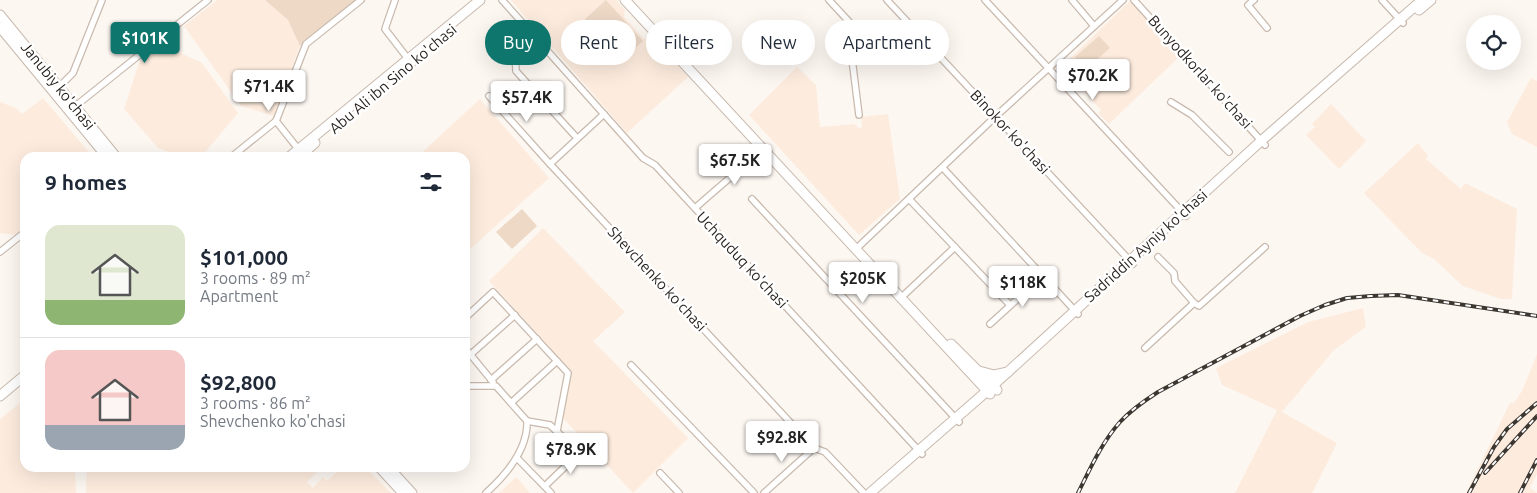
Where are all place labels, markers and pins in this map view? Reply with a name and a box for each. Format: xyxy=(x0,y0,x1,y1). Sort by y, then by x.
pin: $101K xyxy=(110,22,180,64)
pin: $70.2K xyxy=(1052,58,1134,101)
pin: $71.4K xyxy=(228,70,310,112)
pin: $57.4K xyxy=(486,80,568,123)
pin: $67.5K xyxy=(694,144,776,186)
pin: $205K xyxy=(828,262,898,304)
pin: $118K xyxy=(988,266,1058,308)
pin: $92.8K xyxy=(741,420,823,463)
pin: $78.9K xyxy=(530,432,612,475)

